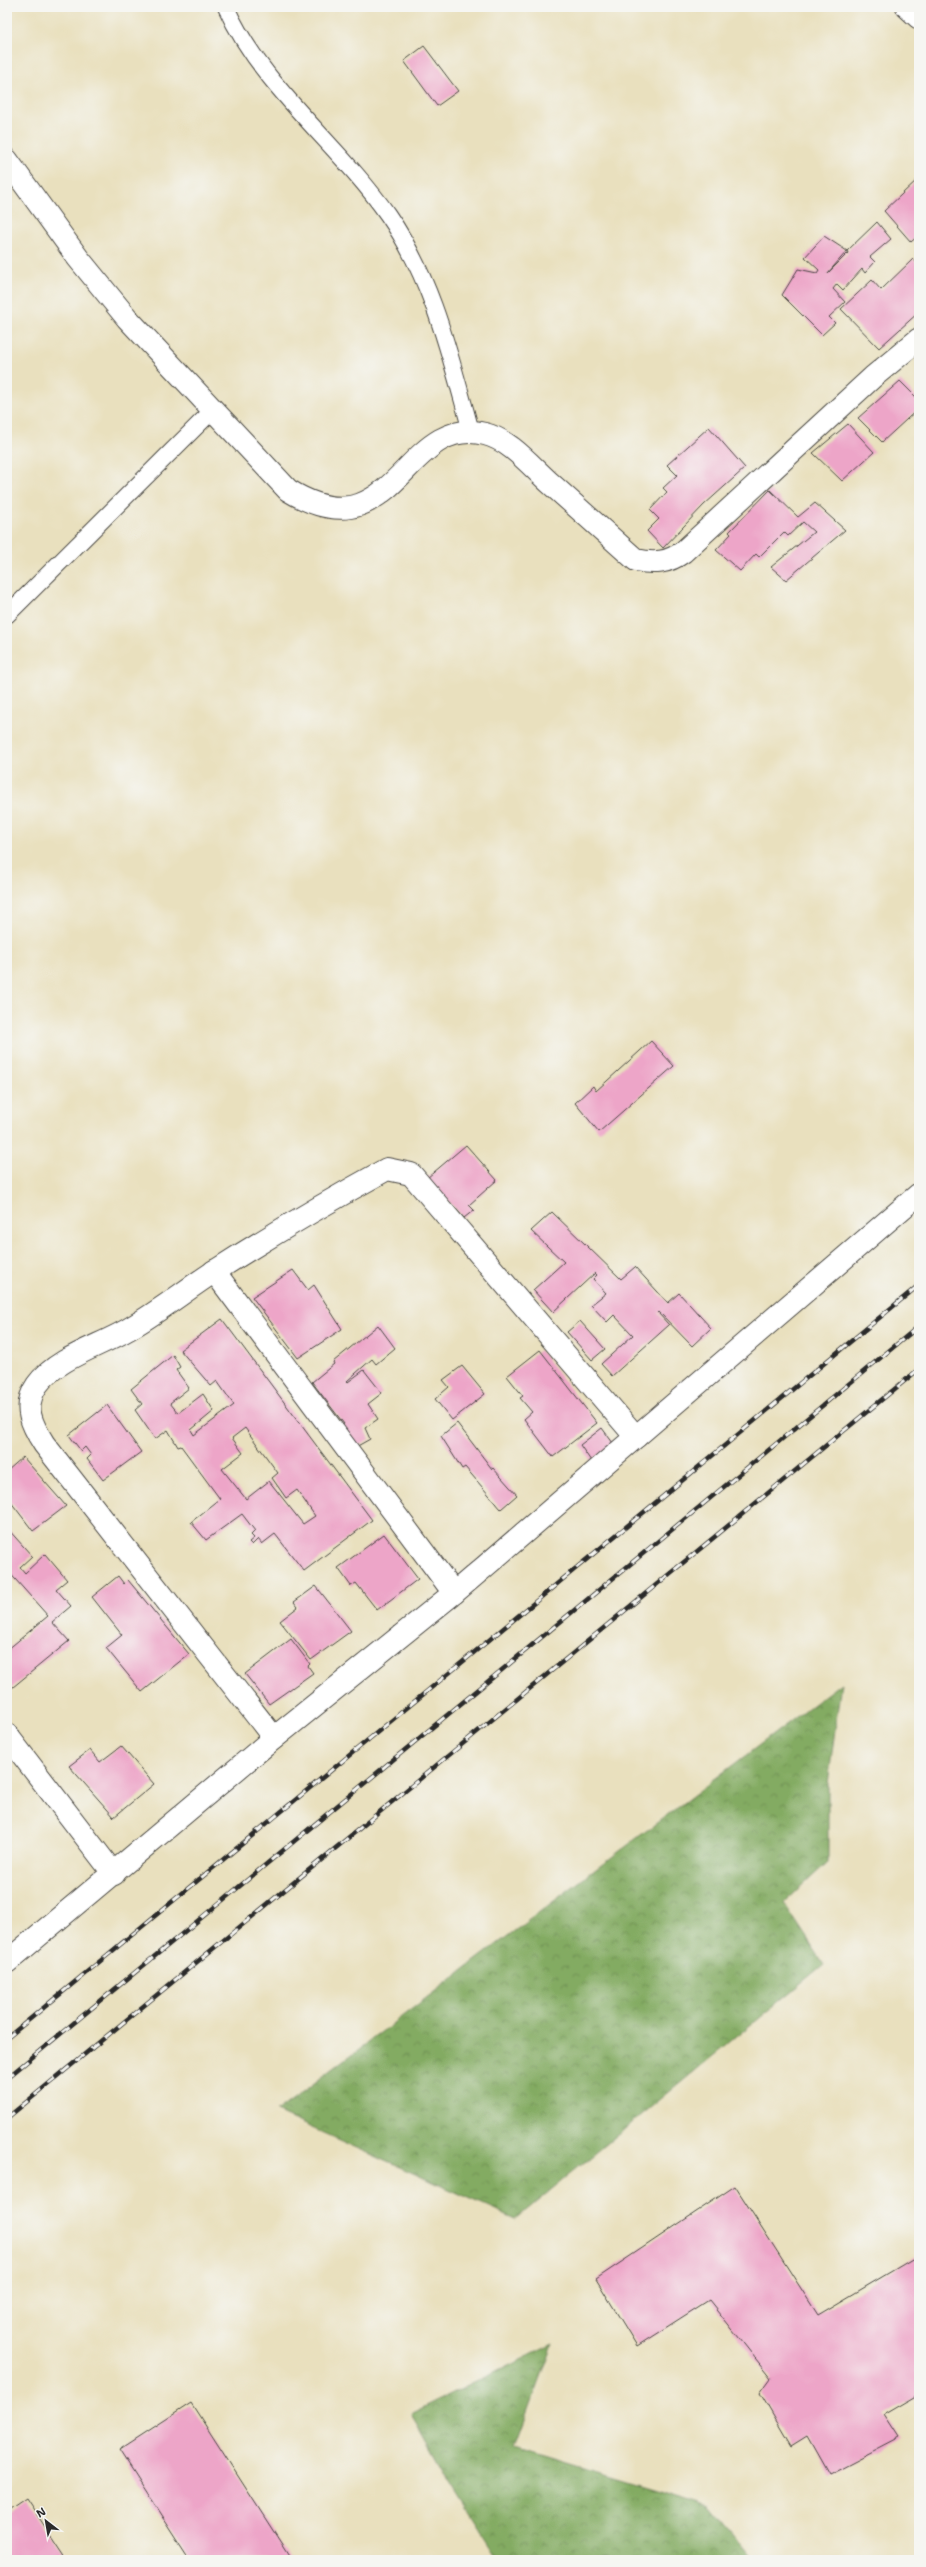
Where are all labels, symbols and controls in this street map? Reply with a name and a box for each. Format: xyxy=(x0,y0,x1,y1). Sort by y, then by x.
north arrow xyxy=(26,2501,66,2541)
text: N xyxy=(34,2504,49,2522)

